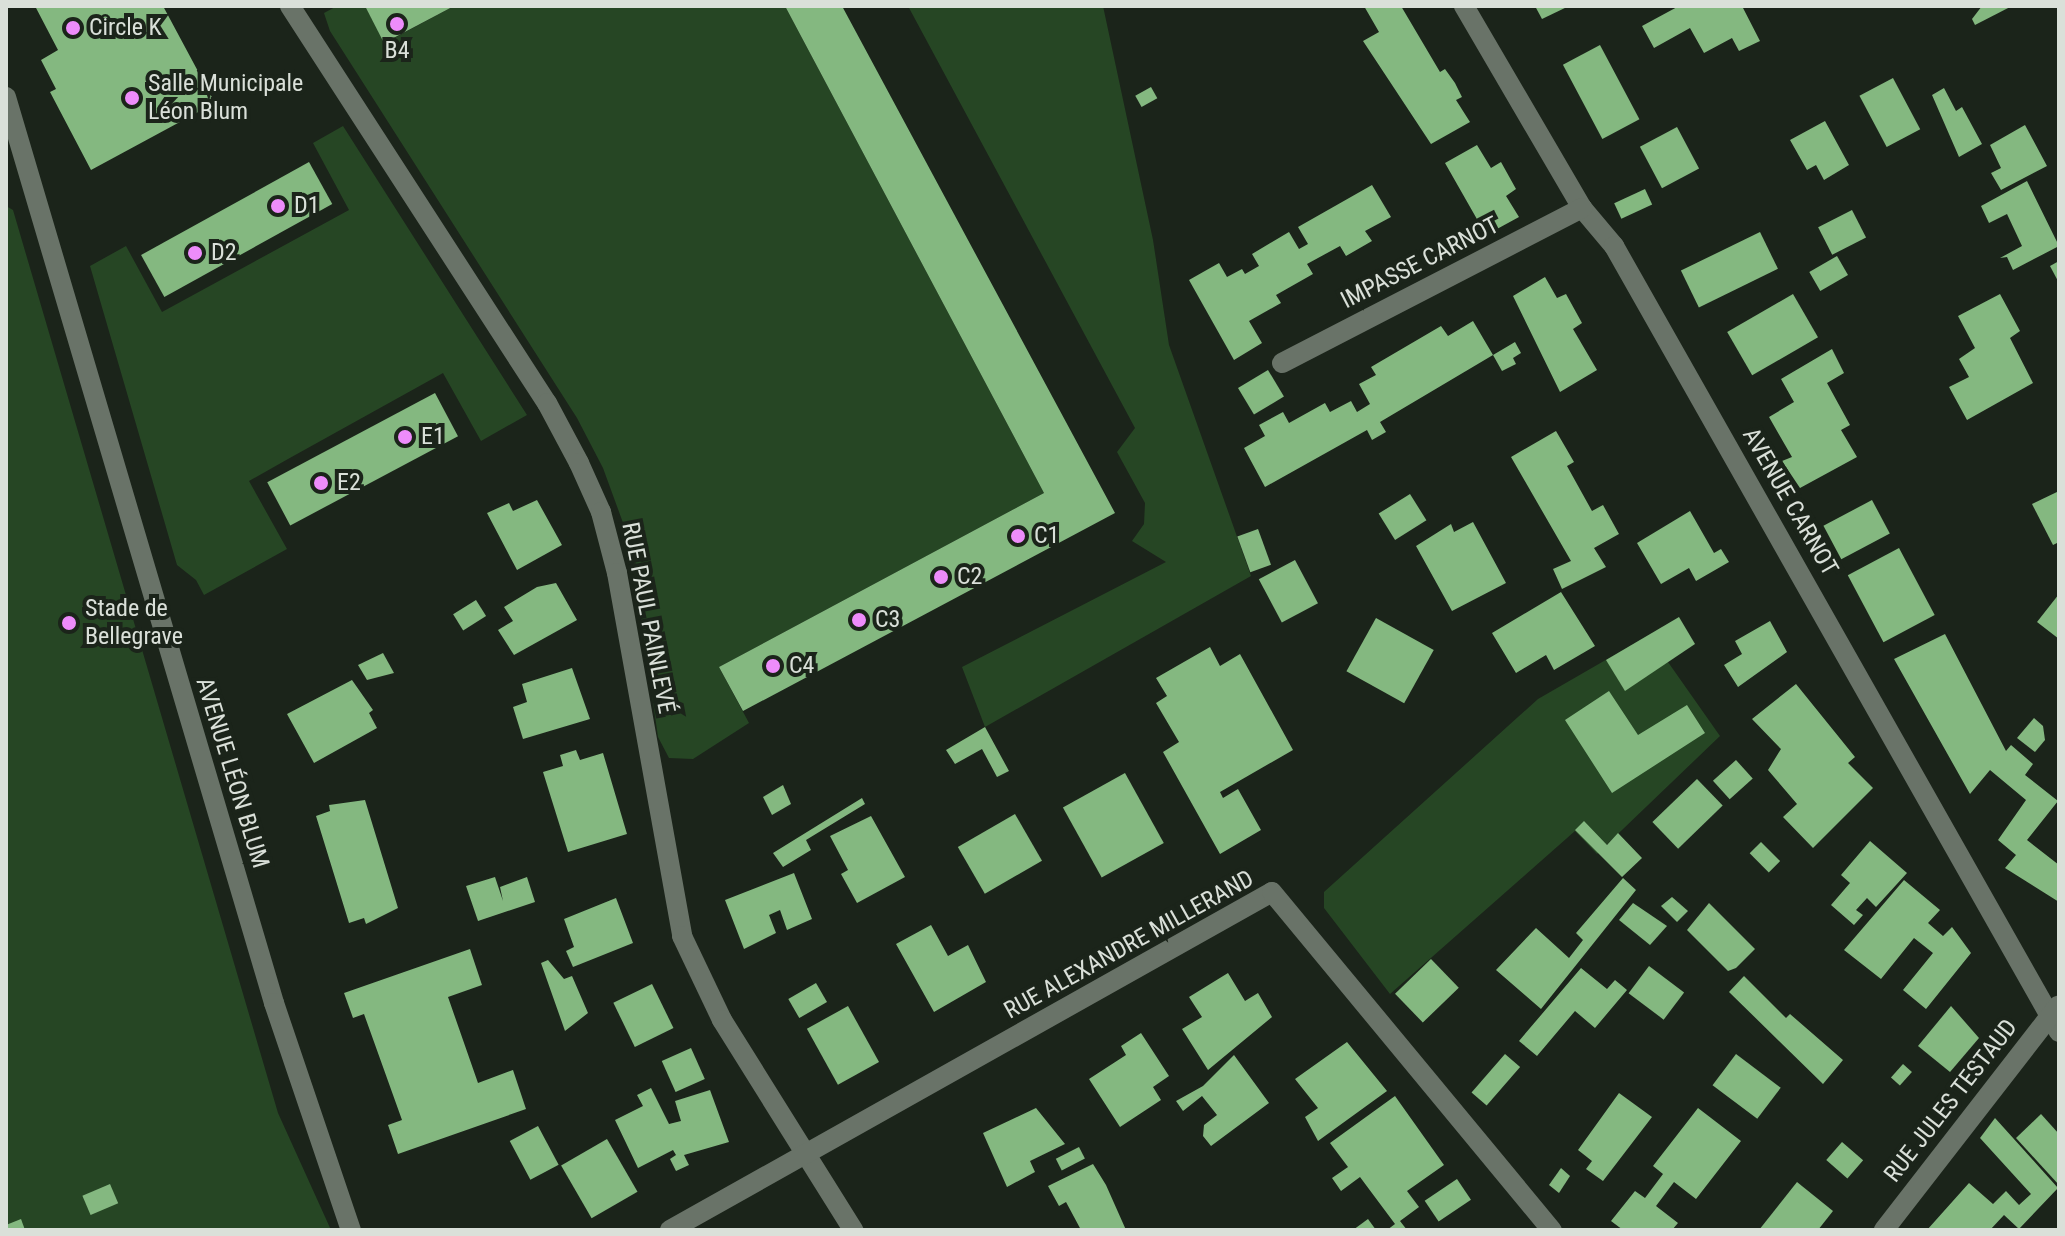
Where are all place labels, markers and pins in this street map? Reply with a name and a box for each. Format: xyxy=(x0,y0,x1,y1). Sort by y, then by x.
place label: Circle K xyxy=(89,14,162,42)
marker: B4 xyxy=(388,15,406,33)
marker: Circle K xyxy=(64,19,82,37)
place label: B4 xyxy=(385,37,409,65)
place label: Salle Municipale Léon Blum xyxy=(148,70,303,126)
marker: Salle Municipale Léon Blum xyxy=(123,89,141,107)
place label: D1 xyxy=(294,192,320,220)
marker: D1 xyxy=(269,197,287,215)
place label: D2 xyxy=(211,239,237,267)
marker: D2 xyxy=(186,244,204,262)
place label: E1 xyxy=(421,423,445,451)
marker: E1 xyxy=(396,428,414,446)
place label: E2 xyxy=(337,469,361,497)
marker: E2 xyxy=(312,474,330,492)
place label: C1 xyxy=(1034,522,1059,550)
marker: C1 xyxy=(1009,527,1027,545)
place label: C2 xyxy=(957,563,982,591)
marker: C2 xyxy=(932,568,950,586)
place label: Stade de Bellegrave xyxy=(85,595,183,651)
place label: C3 xyxy=(875,606,900,634)
marker: C3 xyxy=(850,611,868,629)
marker: Stade de Bellegrave xyxy=(60,614,78,632)
place label: C4 xyxy=(789,652,814,680)
marker: C4 xyxy=(764,657,782,675)

